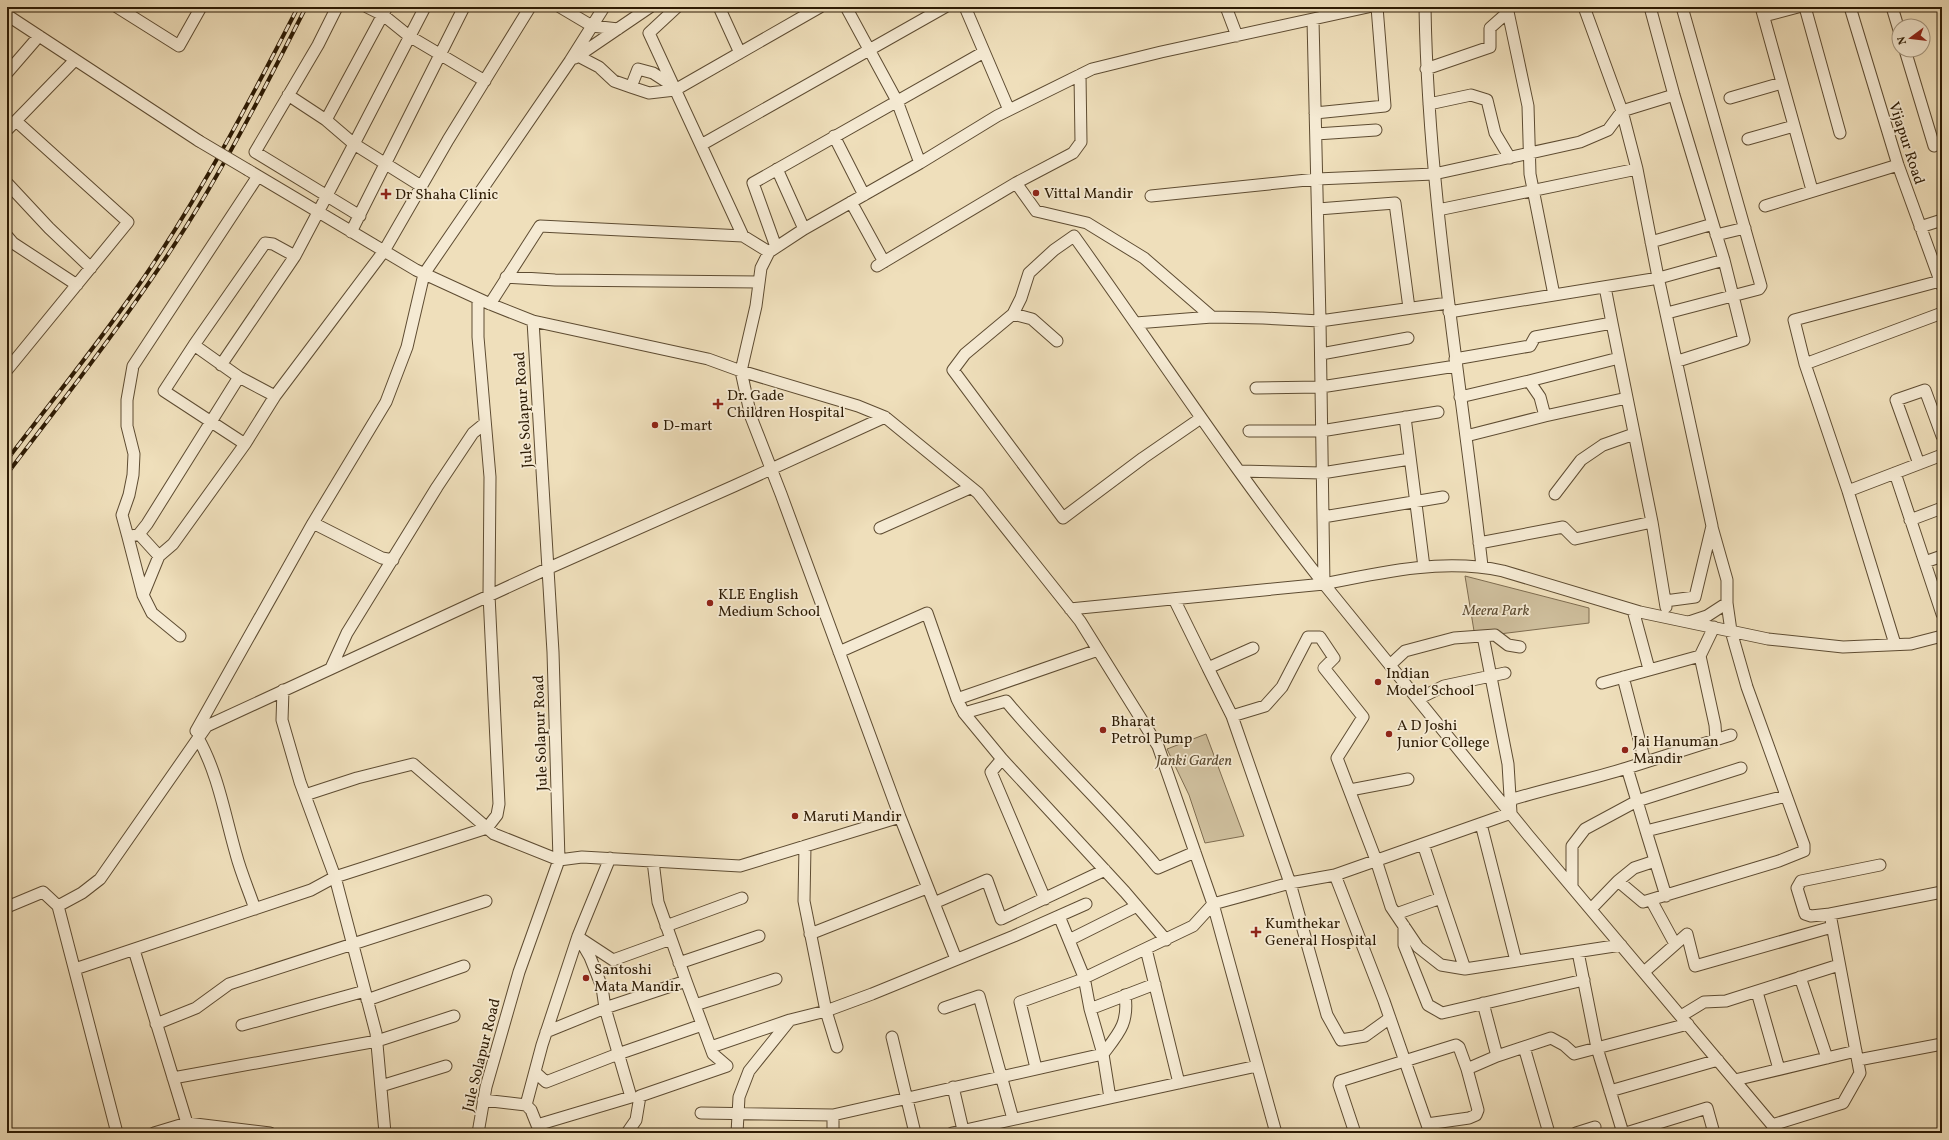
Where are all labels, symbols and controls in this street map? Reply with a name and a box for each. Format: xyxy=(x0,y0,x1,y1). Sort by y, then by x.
north arrow xyxy=(1891,18,1931,58)
text: N xyxy=(1895,34,1911,46)
street label: Vijapur Road xyxy=(1882,99,1929,188)
place label: Vittal Mandir xyxy=(1044,184,1133,205)
place label: Dr Shaha Clinic xyxy=(395,185,499,206)
marker: Dr Shaha Clinic xyxy=(380,188,392,200)
marker: Vittal Mandir xyxy=(1031,188,1041,198)
street label: Jule Solapur Road xyxy=(510,351,539,469)
place label: Dr. Gade Children Hospital xyxy=(727,386,845,424)
marker: Dr. Gade Children Hospital xyxy=(712,398,724,410)
place label: D-mart xyxy=(663,416,713,437)
marker: D-mart xyxy=(650,420,660,430)
place label: KLE English Medium School xyxy=(718,585,820,623)
marker: KLE English Medium School xyxy=(705,598,715,608)
park label: Meera Park xyxy=(1461,601,1530,622)
place label: Indian Model School xyxy=(1386,664,1475,702)
street label: Jule Solapur Road xyxy=(529,674,554,791)
marker: Indian Model School xyxy=(1373,677,1383,687)
place label: Bharat Petrol Pump xyxy=(1111,712,1192,750)
place label: A D Joshi Junior College xyxy=(1397,716,1490,754)
marker: Bharat Petrol Pump xyxy=(1098,725,1108,735)
marker: A D Joshi Junior College xyxy=(1384,729,1394,739)
place label: Jai Hanuman Mandir xyxy=(1633,732,1719,770)
marker: Jai Hanuman Mandir xyxy=(1620,745,1630,755)
park label: Janki Garden xyxy=(1154,751,1232,772)
place label: Maruti Mandir xyxy=(803,807,902,828)
marker: Maruti Mandir xyxy=(790,811,800,821)
place label: Kumthekar General Hospital xyxy=(1265,914,1376,952)
marker: Kumthekar General Hospital xyxy=(1250,926,1262,938)
place label: Santoshi Mata Mandir xyxy=(594,960,681,998)
marker: Santoshi Mata Mandir xyxy=(581,973,591,983)
street label: Jule Solapur Road xyxy=(458,996,507,1114)

